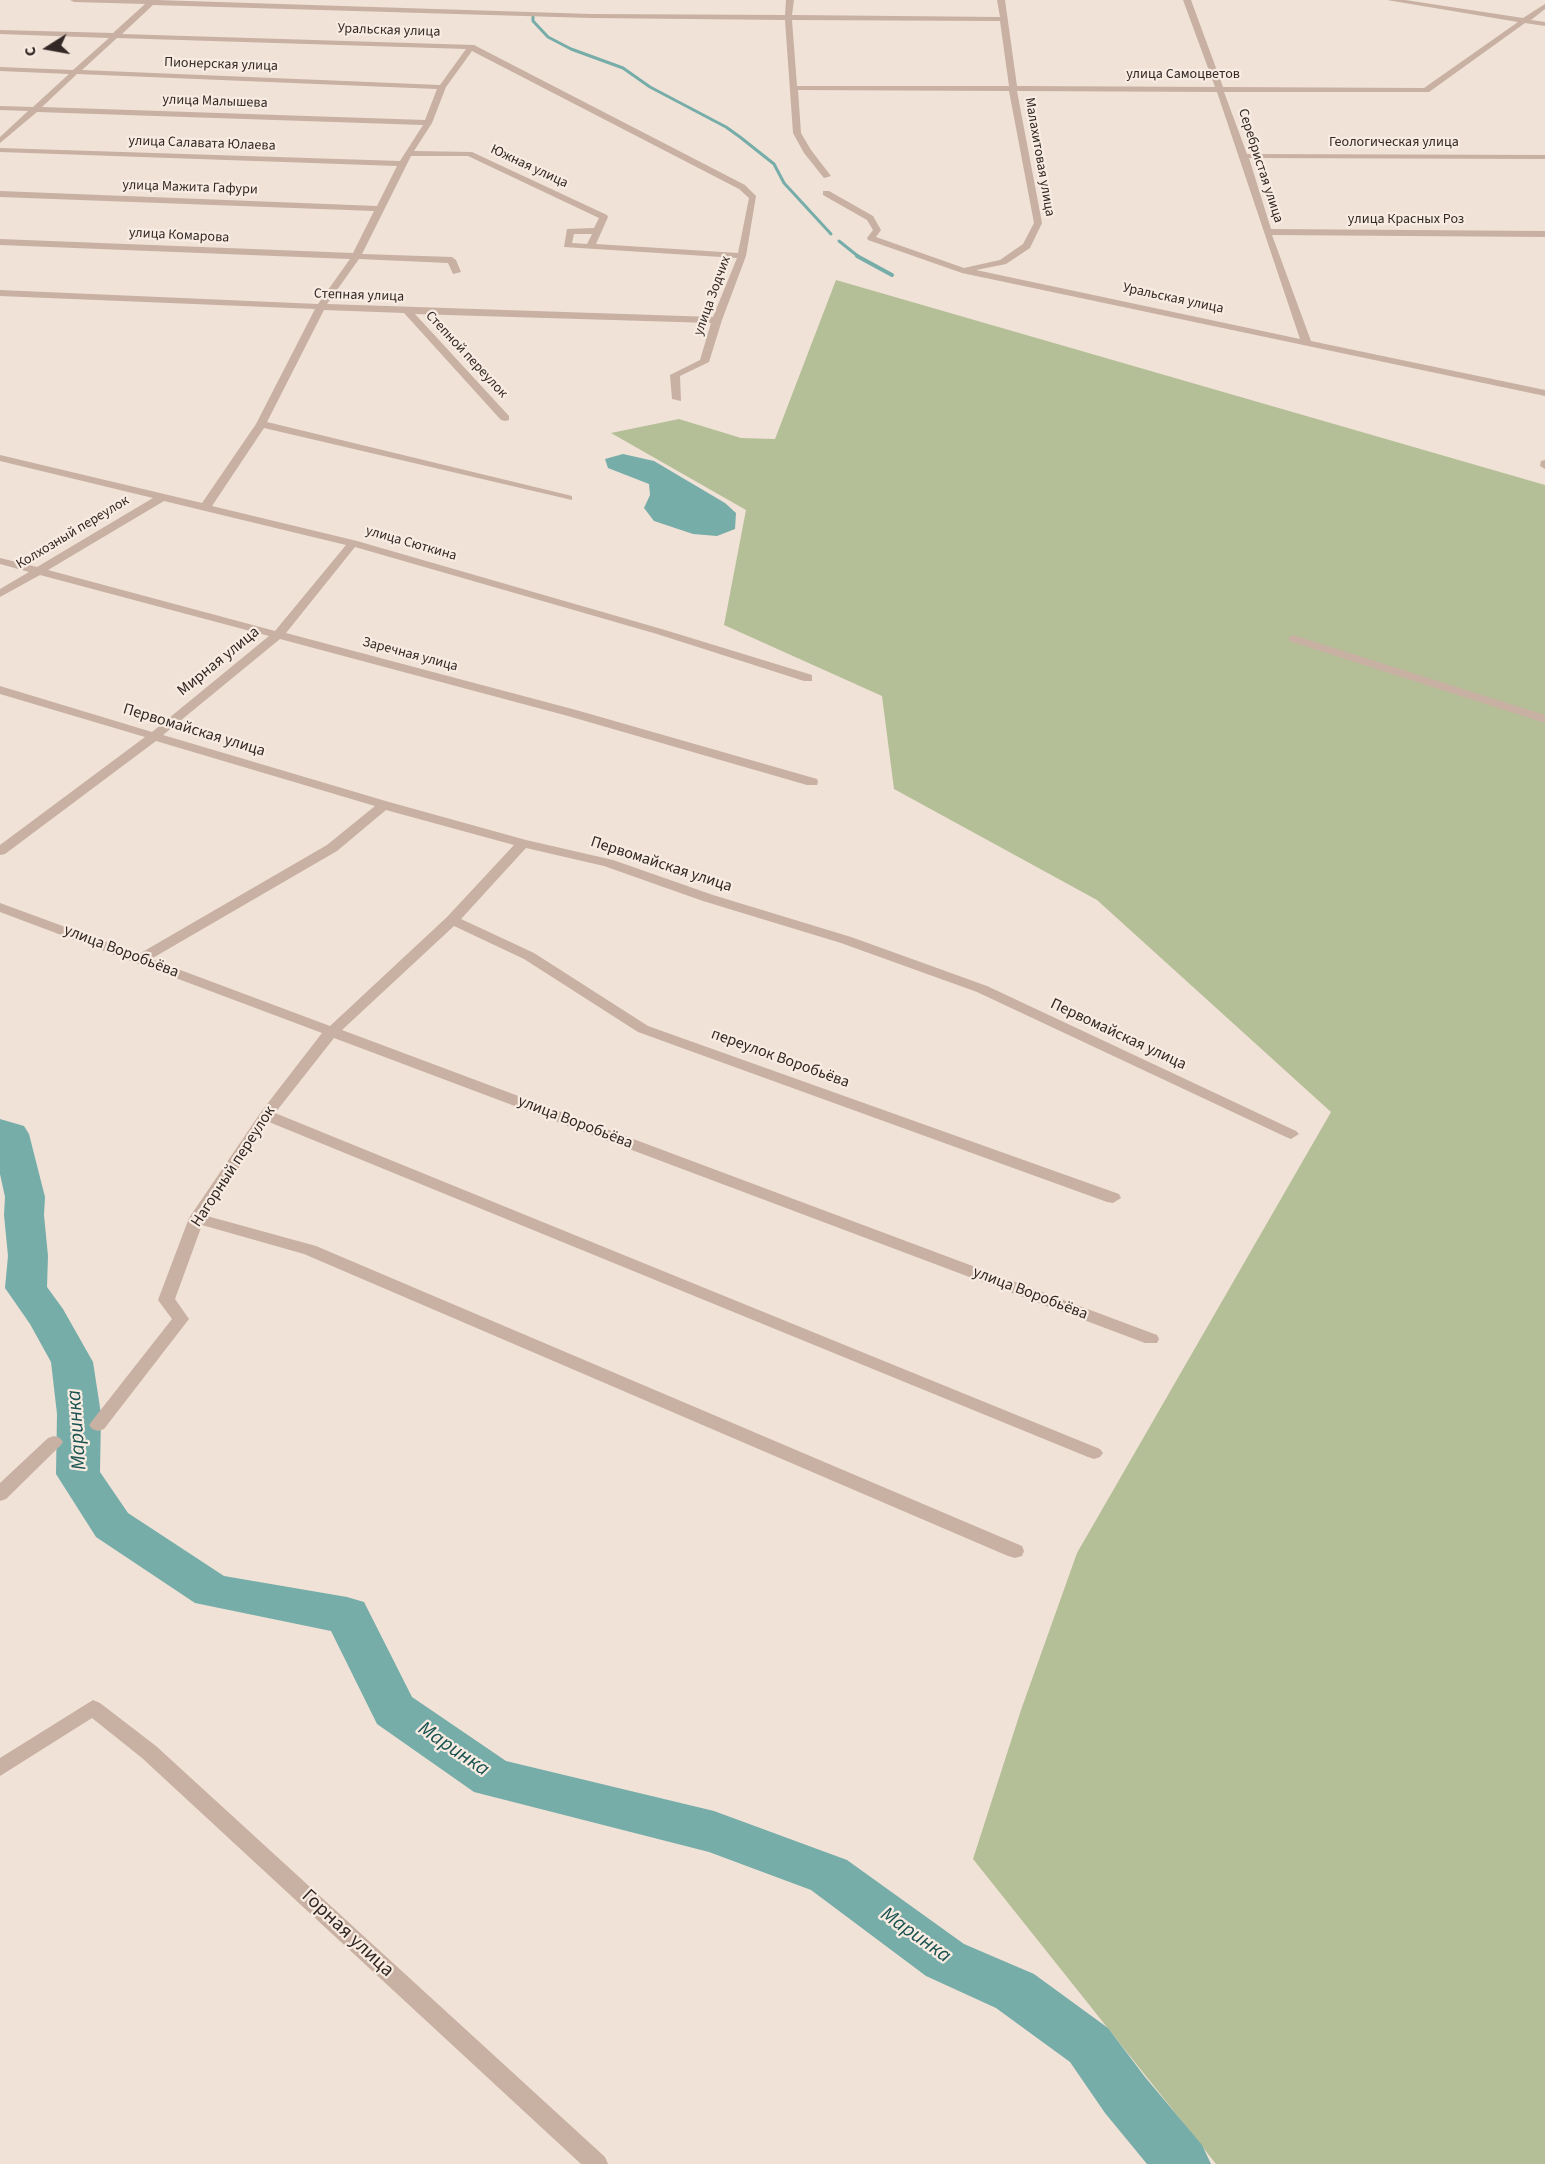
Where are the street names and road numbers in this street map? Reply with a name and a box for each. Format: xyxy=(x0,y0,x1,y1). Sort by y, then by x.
street label: Уральская улица xyxy=(337,21,441,41)
street label: Пионерская улица xyxy=(164,55,278,75)
street label: улица Самоцветов xyxy=(1126,67,1240,83)
street label: улица Малышева xyxy=(162,92,268,112)
street label: Малахитовая улица xyxy=(1020,96,1058,218)
street label: Серебристая улица xyxy=(1234,107,1286,225)
street label: улица Салавата Юлаева xyxy=(128,133,276,155)
street label: Геологическая улица xyxy=(1329,135,1459,151)
street label: Южная улица xyxy=(487,142,571,192)
street label: улица Мажита Гафури xyxy=(122,177,258,199)
street label: улица Красных Роз xyxy=(1348,212,1464,228)
street label: улица Комарова xyxy=(128,225,230,247)
street label: улица Зодчих xyxy=(691,254,735,338)
street label: Уральская улица xyxy=(1121,280,1225,318)
street label: Степная улица xyxy=(314,286,404,306)
street label: Степной переулок xyxy=(421,308,511,402)
street label: Колхозный переулок xyxy=(14,493,132,573)
street label: улица Сюткина xyxy=(364,523,458,565)
street label: Мирная улица xyxy=(174,623,264,701)
street label: Заречная улица xyxy=(360,634,460,676)
street label: Первомайская улица xyxy=(121,700,267,762)
street label: Первомайская улица xyxy=(588,833,734,897)
street label: улица Воробьёва xyxy=(61,921,181,983)
street label: Первомайская улица xyxy=(1047,995,1189,1075)
street label: переулок Воробьёва xyxy=(708,1025,852,1093)
street label: улица Воробьёва xyxy=(515,1092,635,1154)
street label: Нагорный переулок xyxy=(188,1103,280,1231)
street label: улица Воробьёва xyxy=(970,1263,1090,1325)
street label: Горная улица xyxy=(296,1885,398,1983)

